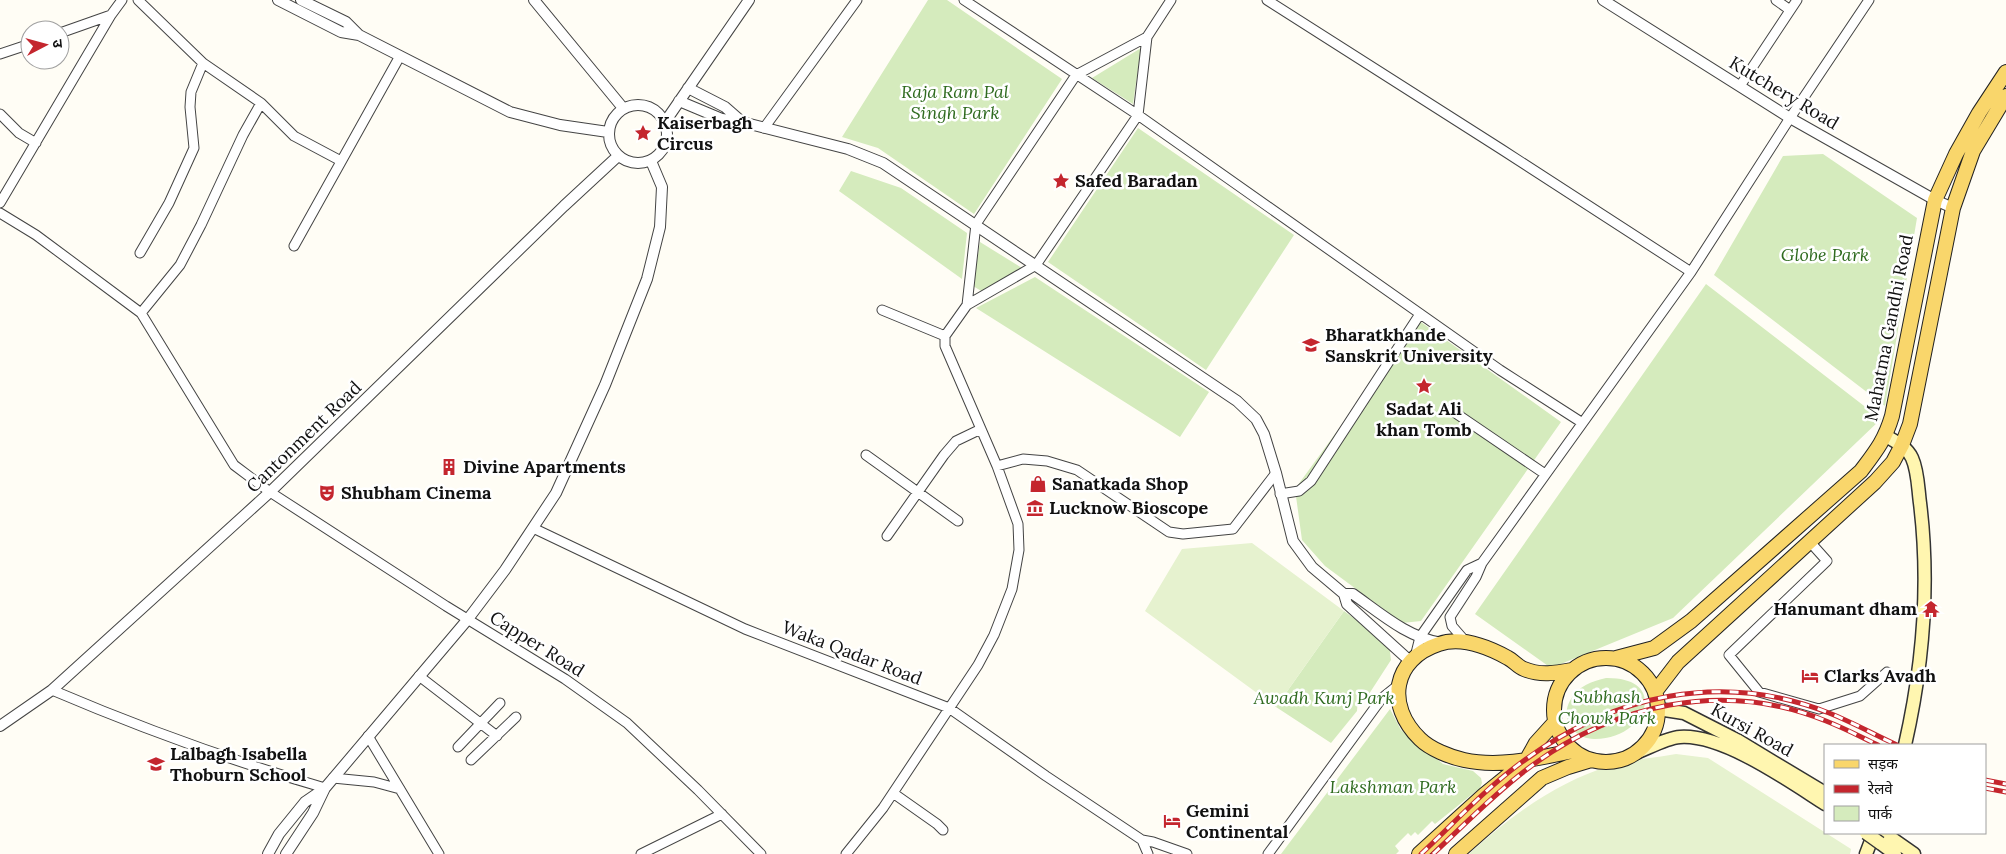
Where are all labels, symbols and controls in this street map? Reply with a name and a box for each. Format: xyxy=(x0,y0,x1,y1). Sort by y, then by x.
north arrow xyxy=(20,20,70,70)
text: उ xyxy=(49,39,67,49)
street label: Kutchery Road xyxy=(1725,51,1844,134)
park label: Raja Ram Pal Singh Park xyxy=(901,80,1009,124)
place label: Kaiserbagh Circus xyxy=(657,111,753,155)
place icon: Kaiserbagh Circus xyxy=(633,123,653,143)
place label: Safed Baradan xyxy=(1075,169,1198,192)
place icon: Safed Baradan xyxy=(1051,171,1071,191)
street label: Mahatma Gandhi Road xyxy=(1859,232,1918,423)
park label: Globe Park xyxy=(1781,243,1869,266)
place label: Bharatkhande Sanskrit University xyxy=(1325,323,1493,367)
school or university icon: Bharatkhande Sanskrit University xyxy=(1301,335,1321,355)
street label: Cantonment Road xyxy=(241,376,366,497)
place icon: Sadat Ali khan Tomb xyxy=(1414,376,1434,396)
place label: Sadat Ali khan Tomb xyxy=(1376,397,1472,441)
place label: Divine Apartments xyxy=(463,455,626,478)
building icon: Divine Apartments xyxy=(439,457,459,477)
place label: Sanatkada Shop xyxy=(1052,472,1188,495)
shop icon: Sanatkada Shop xyxy=(1028,474,1048,494)
place label: Shubham Cinema xyxy=(341,481,492,504)
theatre icon: Shubham Cinema xyxy=(317,483,337,503)
place label: Lucknow Bioscope xyxy=(1049,496,1209,519)
museum icon: Lucknow Bioscope xyxy=(1025,498,1045,518)
place label: Hanumant dham xyxy=(1773,597,1917,620)
temple icon: Hanumant dham xyxy=(1921,599,1941,619)
street label: Capper Road xyxy=(486,605,589,682)
street label: Waka Qadar Road xyxy=(779,615,926,690)
place label: Clarks Avadh xyxy=(1824,664,1936,687)
hotel icon: Clarks Avadh xyxy=(1800,666,1820,686)
park label: Subhash Chowk Park xyxy=(1558,685,1656,729)
park label: Awadh Kunj Park xyxy=(1252,686,1395,709)
street label: Kursi Road xyxy=(1707,698,1798,762)
place label: Lalbagh Isabella Thoburn School xyxy=(170,742,308,786)
legend xyxy=(1824,744,1986,834)
school or university icon: Lalbagh Isabella Thoburn School xyxy=(146,754,166,774)
text: सड़क xyxy=(1868,754,1898,773)
park label: Lakshman Park xyxy=(1330,775,1456,798)
text: रेलवे xyxy=(1867,779,1893,798)
place label: Gemini Continental xyxy=(1186,799,1289,843)
text: पार्क xyxy=(1868,804,1892,823)
hotel icon: Gemini Continental xyxy=(1162,811,1182,831)

